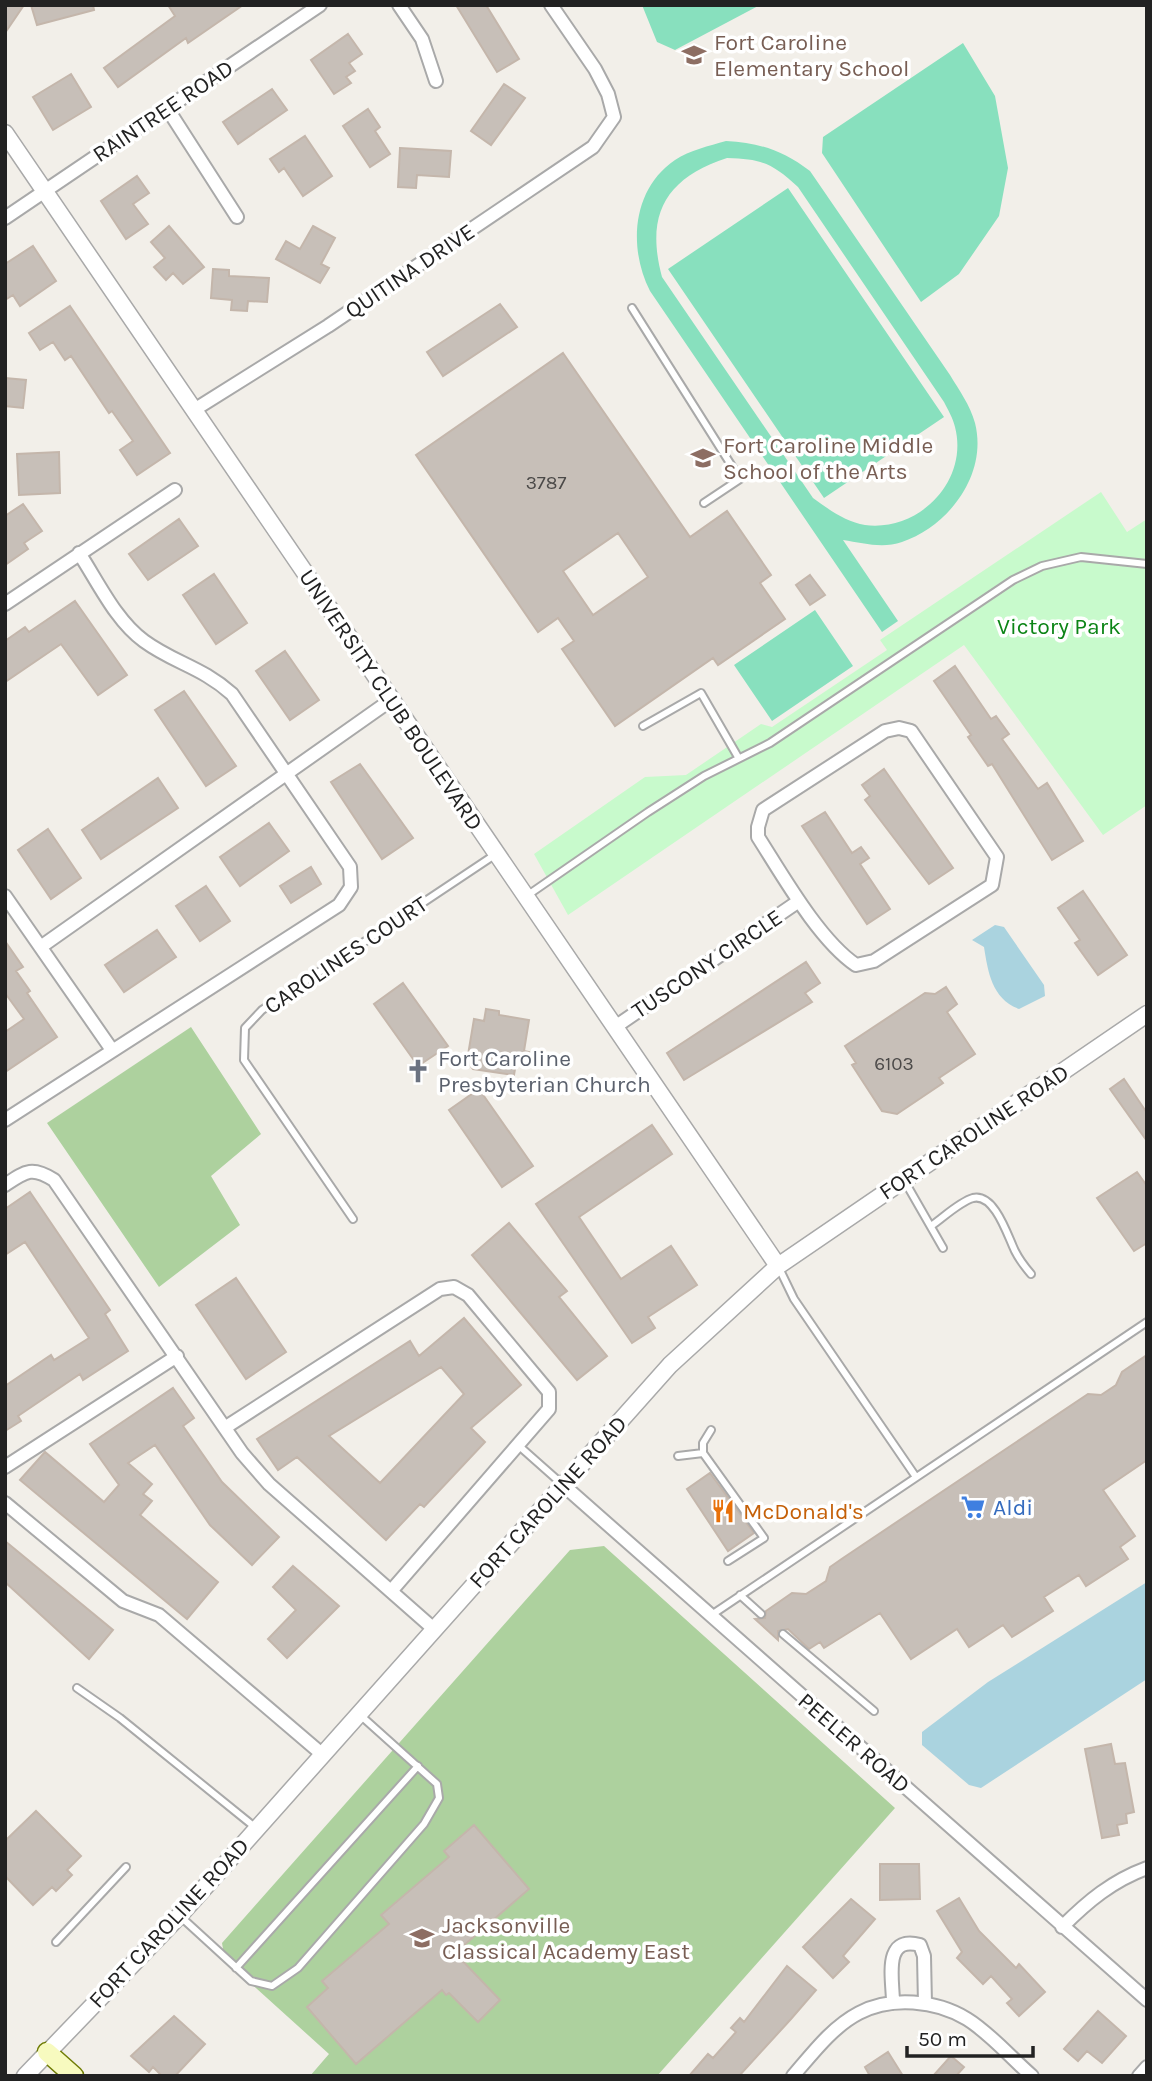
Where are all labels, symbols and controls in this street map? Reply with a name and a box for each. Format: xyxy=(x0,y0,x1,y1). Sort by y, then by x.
place label: Fort Caroline Elementary School xyxy=(714,29,909,82)
school or university icon: Fort Caroline Elementary School xyxy=(680,41,708,69)
street label: RAINTREE ROAD xyxy=(88,54,238,168)
street label: QUITINA DRIVE xyxy=(340,218,480,324)
place label: Fort Caroline Middle School of the Arts xyxy=(723,432,933,485)
school or university icon: Fort Caroline Middle School of the Arts xyxy=(689,444,717,472)
house number: 3787 xyxy=(526,472,566,494)
street label: UNIVERSITY CLUB BOULEVARD xyxy=(293,564,489,836)
park label: Victory Park xyxy=(997,613,1121,640)
street label: CAROLINES COURT xyxy=(259,890,433,1020)
street label: TUSCONY CIRCLE xyxy=(627,904,787,1024)
place label: Fort Caroline Presbyterian Church xyxy=(438,1045,651,1098)
house number: 6103 xyxy=(874,1053,914,1075)
church icon: Fort Caroline Presbyterian Church xyxy=(404,1057,432,1085)
street label: FORT CAROLINE ROAD xyxy=(874,1058,1074,1206)
street label: FORT CAROLINE ROAD xyxy=(463,1410,633,1594)
supermarket icon: Aldi xyxy=(959,1493,987,1521)
place label: Aldi xyxy=(993,1494,1033,1521)
restaurant icon: McDonald's xyxy=(709,1497,737,1525)
place label: McDonald's xyxy=(743,1498,864,1525)
street label: PEELER ROAD xyxy=(793,1687,915,1799)
street label: FORT CAROLINE ROAD xyxy=(83,1832,255,2014)
place label: Jacksonville Classical Academy East xyxy=(442,1912,690,1965)
school or university icon: Jacksonville Classical Academy East xyxy=(408,1924,436,1952)
scale bar xyxy=(907,2014,1033,2058)
text: 50 m xyxy=(918,2027,967,2051)

